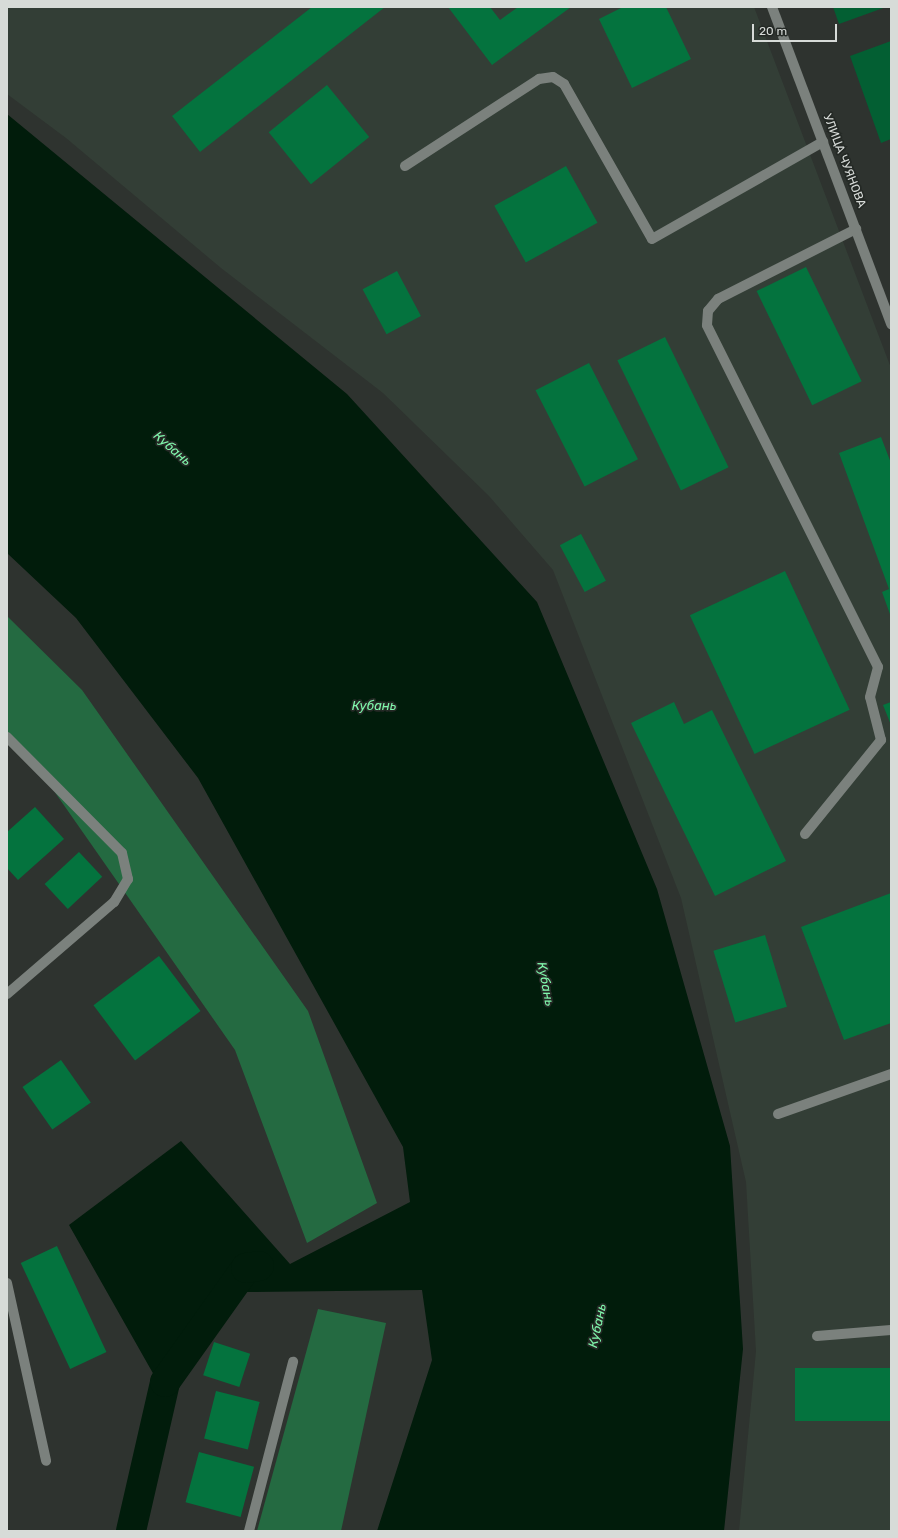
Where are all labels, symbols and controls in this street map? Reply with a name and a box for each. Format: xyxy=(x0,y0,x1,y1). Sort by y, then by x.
scale bar xyxy=(754,16,839,42)
text: 20 m xyxy=(759,24,787,38)
street label: УЛИЦА ЧУЯНОВА xyxy=(819,112,869,210)
water label: Кубань xyxy=(150,428,194,470)
water label: Кубань xyxy=(352,698,396,714)
water label: Кубань xyxy=(533,961,557,1007)
water label: Кубань xyxy=(586,1303,610,1349)

